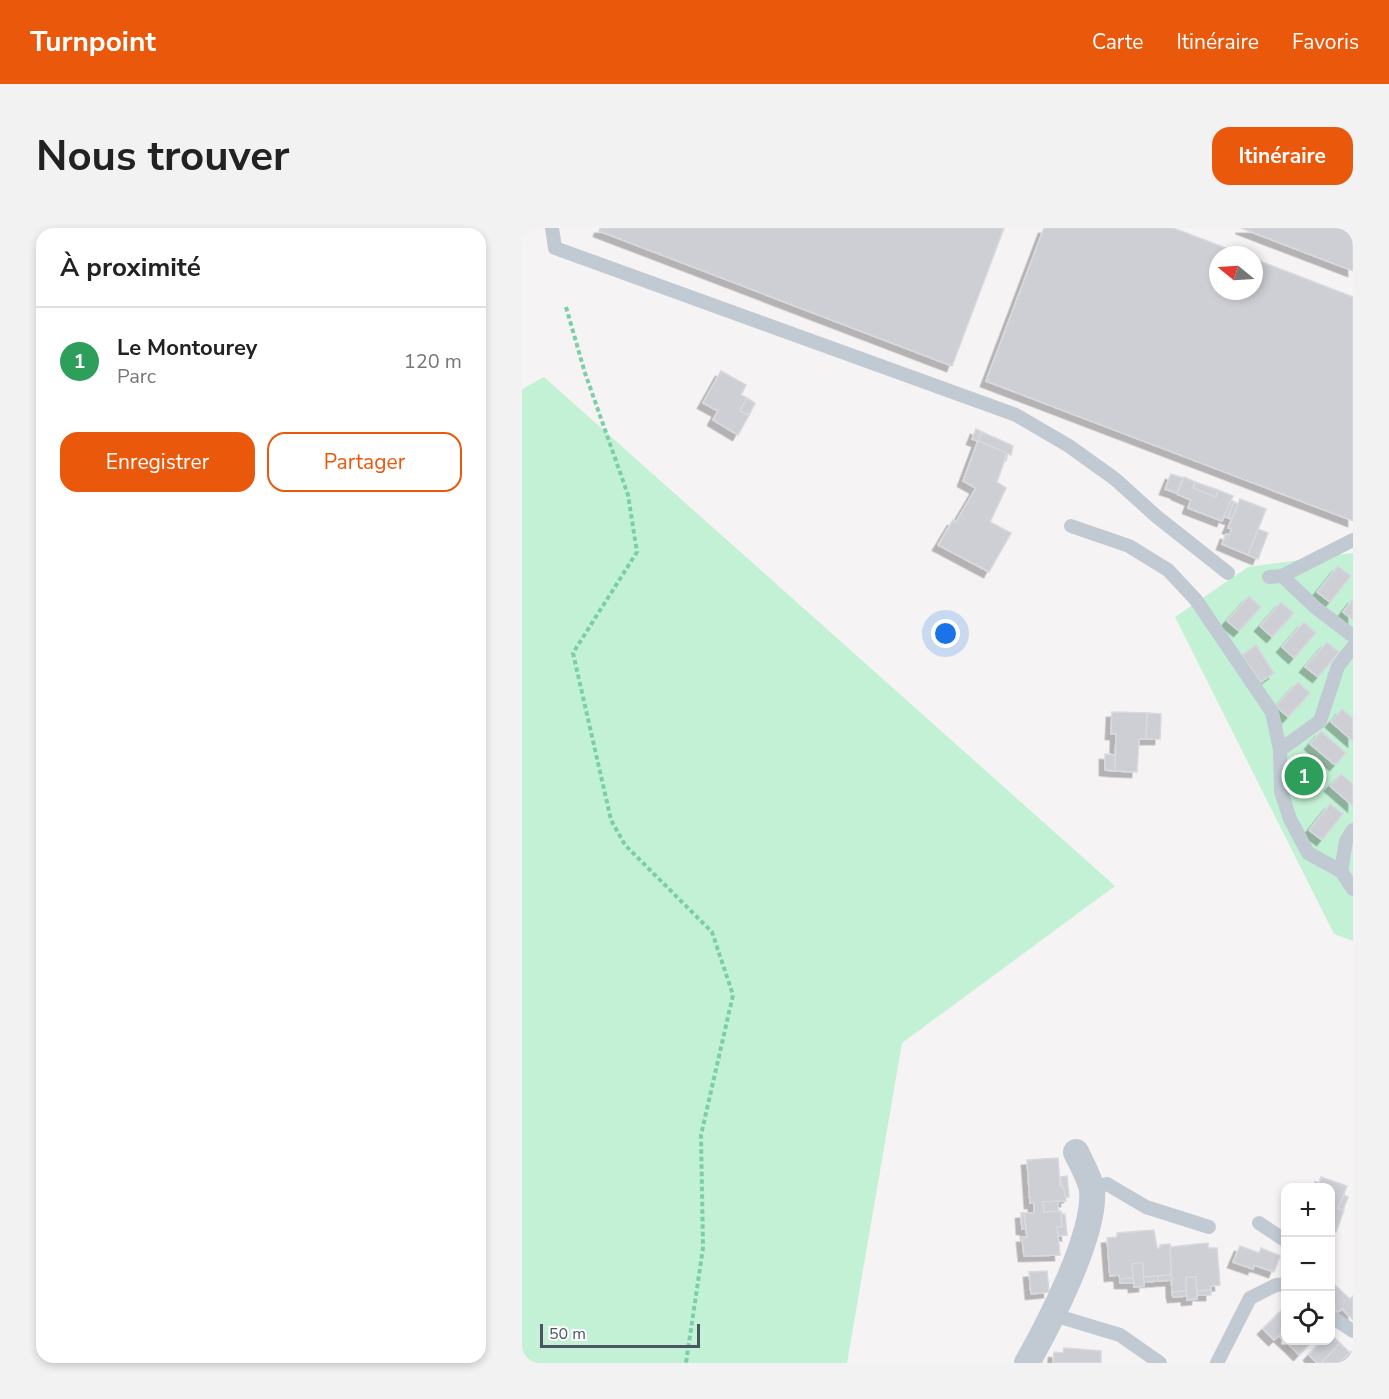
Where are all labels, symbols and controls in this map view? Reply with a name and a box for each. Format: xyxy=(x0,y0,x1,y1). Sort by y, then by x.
text: Turnpoint xyxy=(30,23,156,61)
text: Carte xyxy=(1092,28,1143,56)
text: Itinéraire xyxy=(1176,28,1259,56)
text: Favoris xyxy=(1292,28,1359,56)
button: Itinéraire xyxy=(1212,127,1353,185)
text: Nous trouver xyxy=(36,128,289,185)
north arrow xyxy=(1209,246,1263,300)
text: À proximité xyxy=(60,250,201,285)
text: Le Montourey xyxy=(117,333,257,363)
text: 1 xyxy=(74,348,86,375)
text: 120 m xyxy=(404,348,462,375)
text: Parc xyxy=(117,363,156,390)
button: Enregistrer xyxy=(60,432,255,492)
button: Partager xyxy=(267,432,462,492)
your location xyxy=(931,619,960,648)
pin: 1 xyxy=(1284,754,1324,798)
map controls xyxy=(1281,1183,1335,1345)
button: + xyxy=(1281,1183,1335,1237)
button: − xyxy=(1281,1237,1335,1291)
button: locate xyxy=(1281,1291,1335,1345)
scale bar xyxy=(540,1321,700,1348)
text: 50 m xyxy=(549,1323,586,1345)

